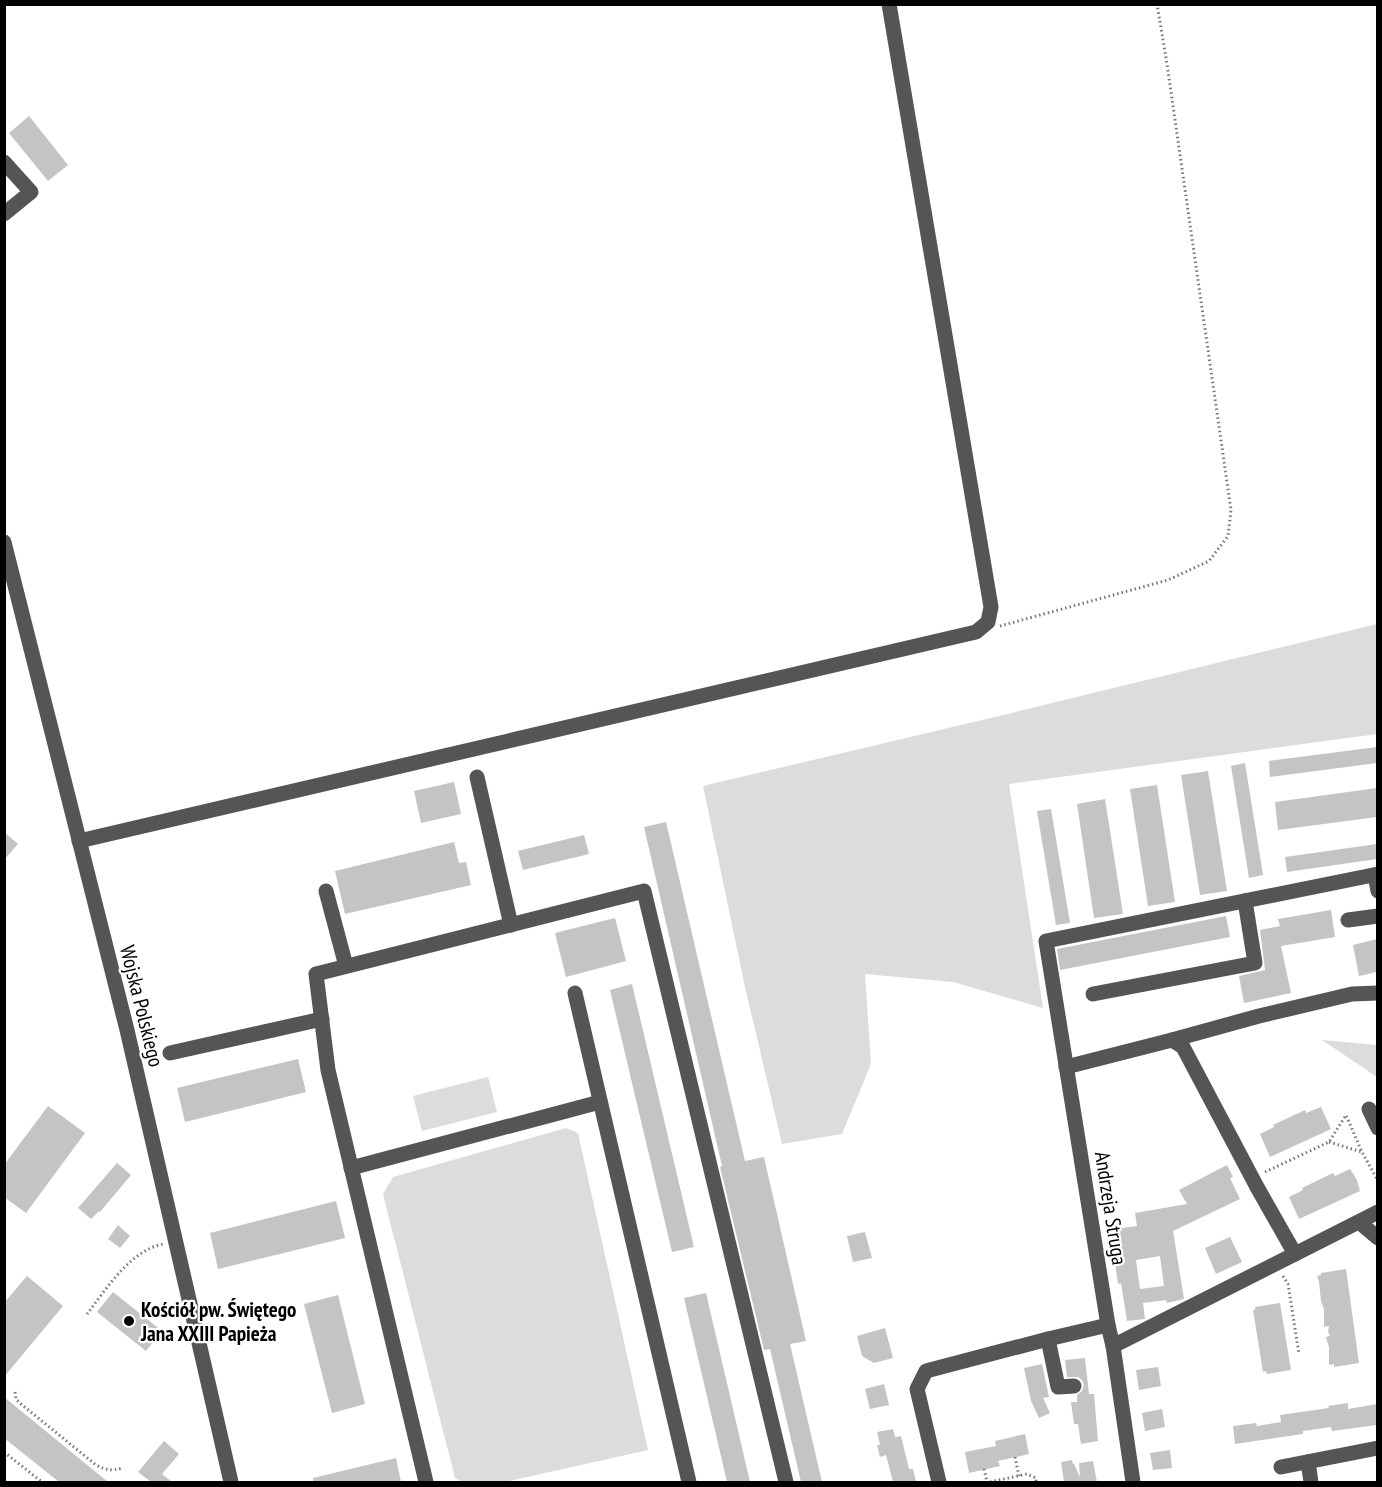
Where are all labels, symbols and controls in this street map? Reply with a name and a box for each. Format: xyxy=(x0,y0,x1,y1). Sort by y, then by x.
street label: Wojska Polskiego xyxy=(114,942,170,1070)
street label: Andrzeja Struga xyxy=(1089,1149,1133,1267)
place label: Kościół pw. Świętego Jana XXIII Papieża xyxy=(140,1296,296,1347)
marker: Kościół pw. Świętego Jana XXIII Papieża xyxy=(122,1314,136,1328)

